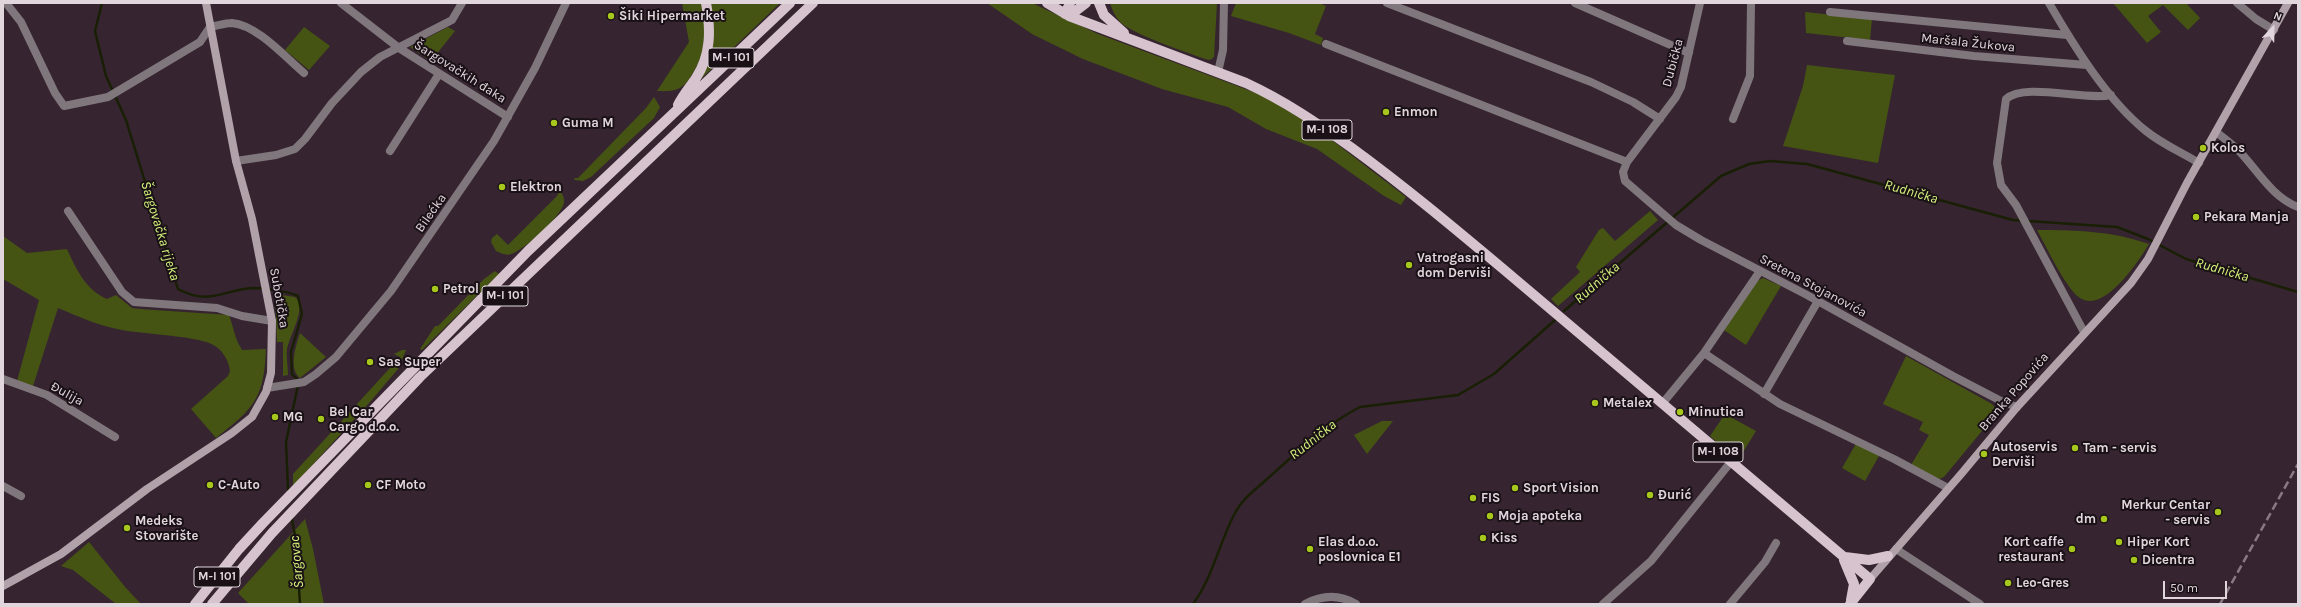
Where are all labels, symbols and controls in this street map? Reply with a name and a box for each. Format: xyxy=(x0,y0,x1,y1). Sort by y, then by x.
place label: Šiki Hipermarket xyxy=(619,8,725,24)
north arrow xyxy=(2253,8,2293,48)
text: N xyxy=(2272,9,2284,24)
marker: Šiki Hipermarket xyxy=(606,11,616,21)
street label: Maršala Žukova xyxy=(1920,30,2016,56)
street label: Šargovačkih đaka xyxy=(411,37,509,107)
street label: Dubička xyxy=(1659,37,1687,89)
road number: M-I 101 xyxy=(708,48,754,68)
place label: Enmon xyxy=(1394,104,1438,120)
marker: Enmon xyxy=(1381,107,1391,117)
place label: Guma M xyxy=(562,115,614,131)
marker: Guma M xyxy=(549,118,559,128)
road number: M-I 108 xyxy=(1302,120,1352,140)
place label: Kolos xyxy=(2211,140,2245,156)
marker: Kolos xyxy=(2198,143,2208,153)
water label: Rudnička xyxy=(1882,176,1940,208)
water label: Šargovačka rijeka xyxy=(137,179,183,283)
place label: Elektron xyxy=(510,179,562,195)
marker: Elektron xyxy=(497,182,507,192)
street label: Bilećka xyxy=(412,191,450,235)
place label: Pekara Manja xyxy=(2204,209,2289,225)
marker: Pekara Manja xyxy=(2191,212,2201,222)
place label: Vatrogasni dom Derviši xyxy=(1417,250,1491,281)
street label: Sretena Stojanovića xyxy=(1757,251,1869,321)
water label: Rudnička xyxy=(2193,254,2251,286)
water label: Rudnička xyxy=(1571,259,1623,307)
marker: Vatrogasni dom Derviši xyxy=(1404,260,1414,270)
street label: Subotička xyxy=(266,267,292,329)
place label: Petrol xyxy=(443,281,479,297)
marker: Petrol xyxy=(430,284,440,294)
road number: M-I 101 xyxy=(482,286,528,306)
street label: Branka Popovića xyxy=(1976,350,2052,434)
place label: Sas Super xyxy=(378,354,440,370)
marker: Sas Super xyxy=(365,357,375,367)
street label: Đulija xyxy=(48,379,86,409)
place label: Metalex xyxy=(1603,395,1652,411)
marker: Metalex xyxy=(1590,398,1600,408)
place label: Bel Car Cargo d.o.o. xyxy=(329,404,399,435)
place label: Minutica xyxy=(1688,404,1744,420)
marker: Minutica xyxy=(1675,407,1685,417)
place label: MG xyxy=(283,409,303,425)
marker: MG xyxy=(270,412,280,422)
marker: Bel Car Cargo d.o.o. xyxy=(316,414,326,424)
water label: Rudnička xyxy=(1286,416,1340,464)
place label: Autoservis Derviši xyxy=(1992,439,2057,470)
place label: Tam - servis xyxy=(2083,440,2157,456)
road number: M-I 108 xyxy=(1693,442,1743,462)
marker: Tam - servis xyxy=(2070,443,2080,453)
marker: Autoservis Derviši xyxy=(1979,449,1989,459)
place label: C-Auto xyxy=(218,477,260,493)
place label: CF Moto xyxy=(376,477,426,493)
marker: C-Auto xyxy=(205,480,215,490)
marker: CF Moto xyxy=(363,480,373,490)
place label: Sport Vision xyxy=(1523,480,1599,496)
marker: Sport Vision xyxy=(1510,483,1520,493)
place label: Đurić xyxy=(1658,487,1691,503)
place label: FIS xyxy=(1481,490,1500,506)
marker: Đurić xyxy=(1645,490,1655,500)
marker: FIS xyxy=(1468,493,1478,503)
place label: Merkur Centar - servis xyxy=(2121,497,2210,528)
marker: Merkur Centar - servis xyxy=(2213,507,2223,517)
place label: Moja apoteka xyxy=(1498,508,1582,524)
marker: Moja apoteka xyxy=(1485,511,1495,521)
place label: dm xyxy=(2076,511,2096,527)
place label: Medeks Stovarište xyxy=(135,513,198,544)
marker: dm xyxy=(2099,514,2109,524)
marker: Medeks Stovarište xyxy=(122,523,132,533)
place label: Kiss xyxy=(1491,530,1517,546)
marker: Kiss xyxy=(1478,533,1488,543)
place label: Elas d.o.o. poslovnica E1 xyxy=(1318,534,1401,565)
place label: Kort caffe restaurant xyxy=(1998,534,2064,565)
place label: Hiper Kort xyxy=(2127,534,2190,550)
water label: Šargovac xyxy=(286,535,308,589)
marker: Hiper Kort xyxy=(2114,537,2124,547)
marker: Elas d.o.o. poslovnica E1 xyxy=(1305,544,1315,554)
marker: Kort caffe restaurant xyxy=(2067,544,2077,554)
place label: Dicentra xyxy=(2142,552,2195,568)
marker: Dicentra xyxy=(2129,555,2139,565)
road number: M-I 101 xyxy=(194,567,240,587)
scale bar xyxy=(2165,573,2229,599)
place label: Leo-Gres xyxy=(2016,575,2069,591)
marker: Leo-Gres xyxy=(2003,578,2013,588)
text: 50 m xyxy=(2170,581,2198,595)

